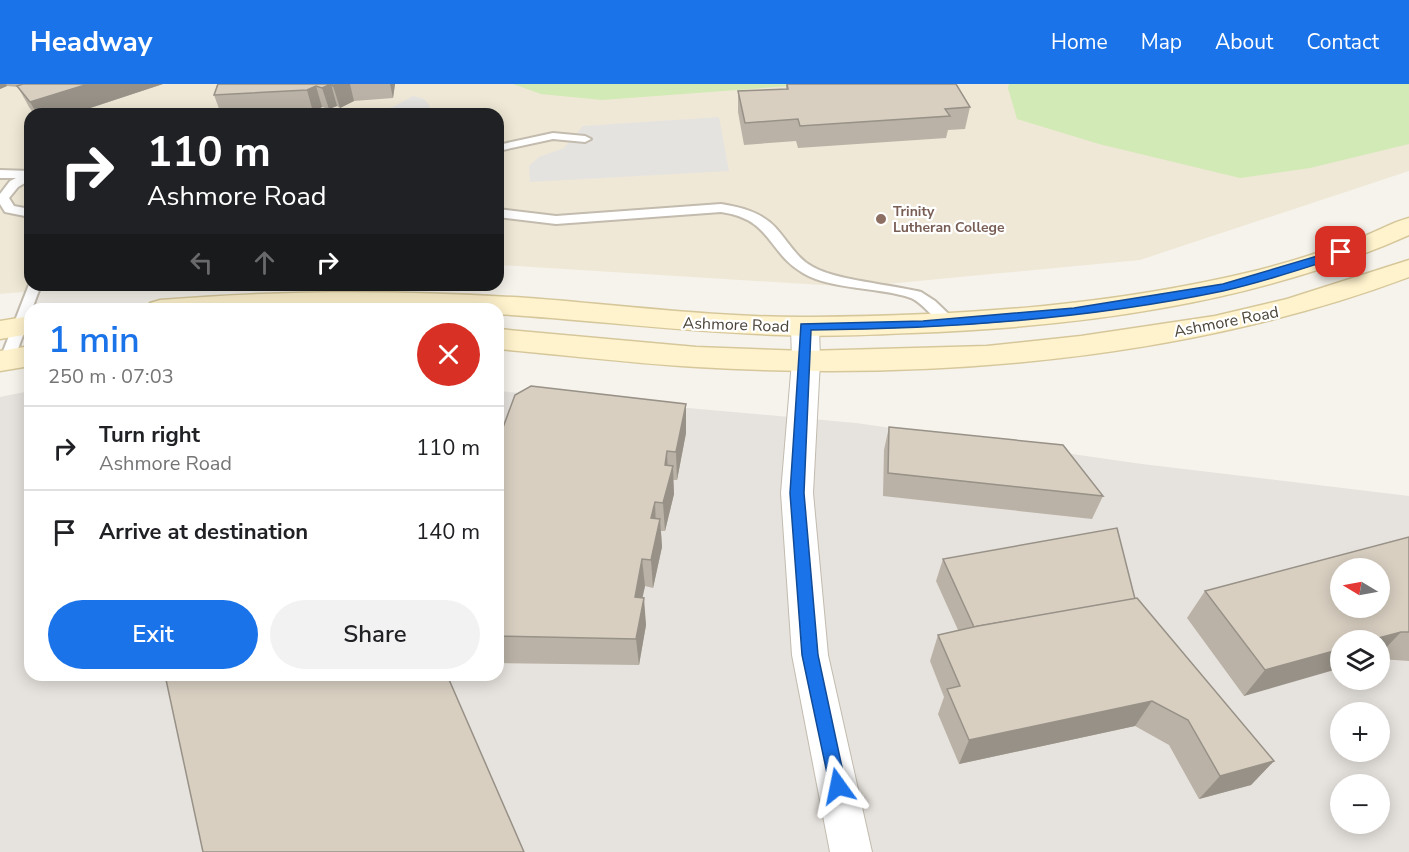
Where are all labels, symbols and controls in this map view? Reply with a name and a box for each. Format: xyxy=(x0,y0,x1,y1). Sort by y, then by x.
text: Headway xyxy=(30,23,152,61)
text: Home xyxy=(1051,28,1108,56)
text: Map xyxy=(1141,28,1182,56)
text: About xyxy=(1215,28,1273,56)
text: Contact xyxy=(1306,28,1379,56)
text: 110 m xyxy=(147,124,271,181)
icon: right xyxy=(48,132,126,210)
text: Ashmore Road xyxy=(147,178,327,215)
place label: Trinity Lutheran College xyxy=(893,202,1005,237)
marker: Trinity Lutheran College xyxy=(874,212,888,226)
pin xyxy=(1315,226,1366,277)
icon: arrive xyxy=(1324,235,1357,268)
icon: left xyxy=(185,246,218,279)
icon: ahead xyxy=(248,246,281,279)
icon: right xyxy=(311,246,344,279)
street label: Ashmore Road xyxy=(1172,301,1281,343)
street label: Ashmore Road xyxy=(682,312,790,338)
text: 1 min xyxy=(48,316,140,365)
button: close xyxy=(417,323,480,386)
text: 250 m · 07:03 xyxy=(48,363,174,390)
text: Turn right xyxy=(99,420,200,450)
icon: right xyxy=(48,432,81,465)
text: 110 m xyxy=(416,433,480,463)
text: Ashmore Road xyxy=(99,450,232,477)
icon: arrive xyxy=(48,516,81,549)
text: Arrive at destination xyxy=(99,517,308,547)
text: 140 m xyxy=(416,517,480,547)
north arrow xyxy=(1330,558,1390,618)
map controls xyxy=(1330,558,1390,834)
button: Exit xyxy=(48,600,258,669)
button: Share xyxy=(270,600,480,669)
button: layers xyxy=(1330,630,1390,690)
button: + xyxy=(1330,702,1390,762)
position arrow xyxy=(806,754,870,818)
button: − xyxy=(1330,774,1390,834)

